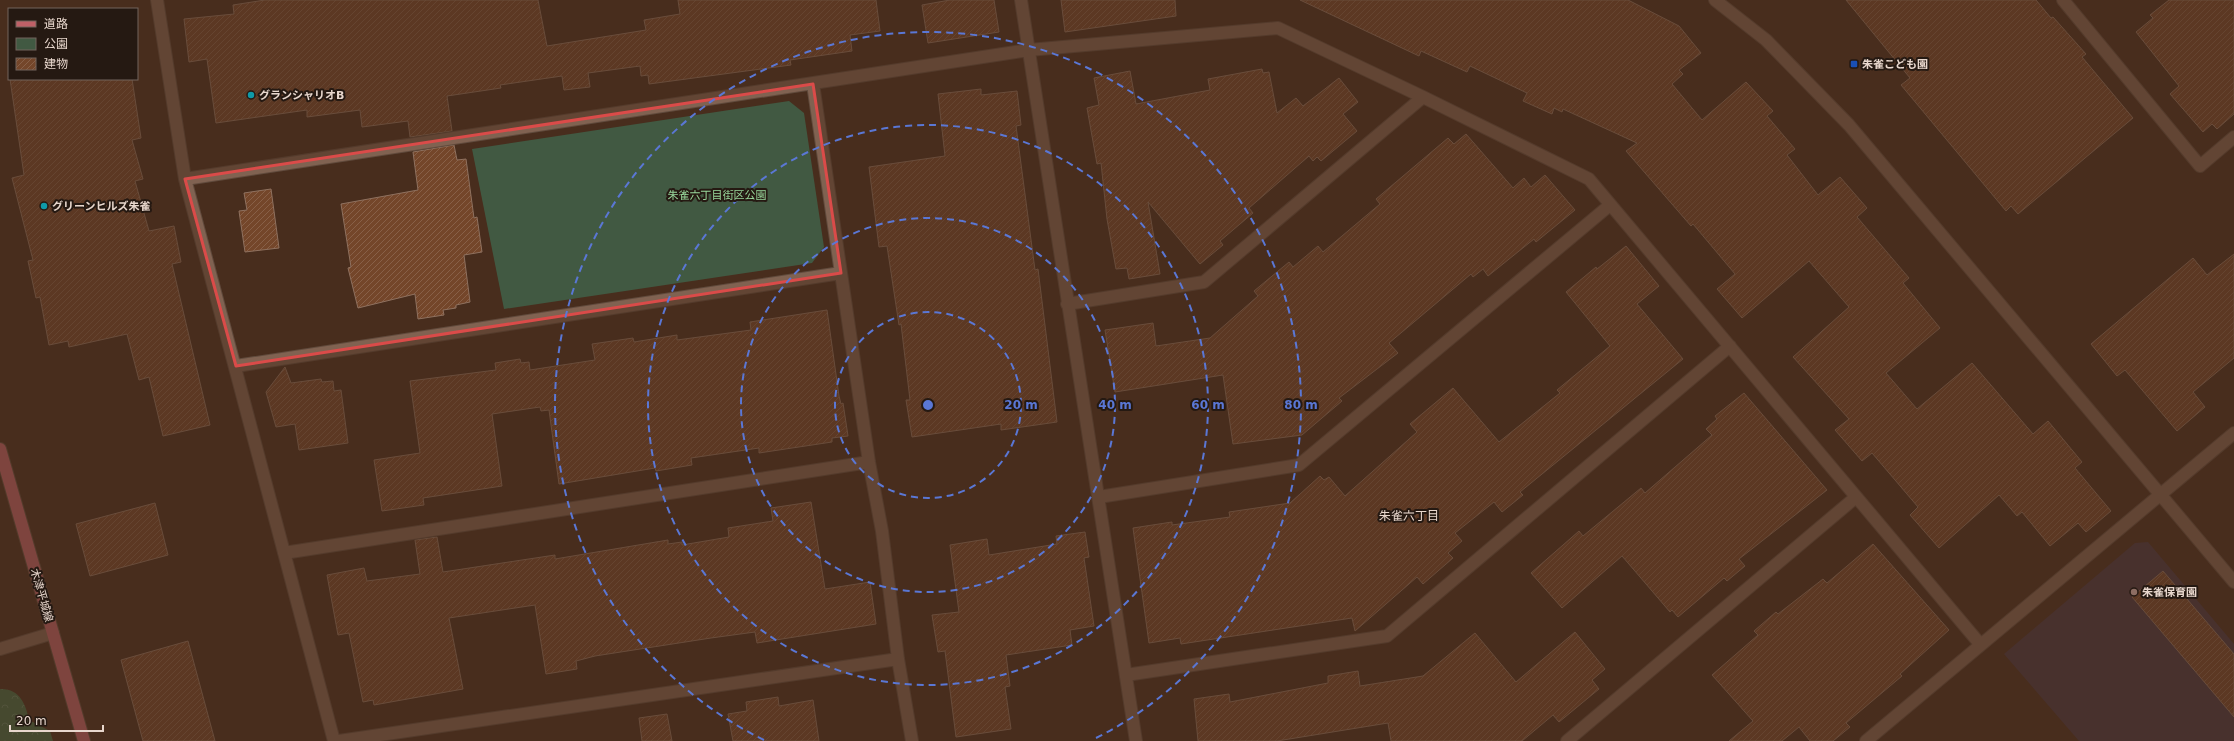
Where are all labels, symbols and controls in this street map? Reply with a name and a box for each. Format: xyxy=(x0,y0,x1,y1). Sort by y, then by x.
legend xyxy=(8,8,138,80)
text: 道路 xyxy=(44,17,68,31)
text: 公園 xyxy=(44,37,68,51)
text: 建物 xyxy=(44,57,68,71)
place label: 朱雀こども園 xyxy=(1862,58,1928,71)
marker: 朱雀こども園 xyxy=(1849,59,1859,69)
place label: グランシャリオB xyxy=(259,89,344,102)
marker: グランシャリオB xyxy=(246,90,256,100)
park label: 朱雀六丁目街区公園 xyxy=(668,189,767,202)
place label: グリーンヒルズ朱雀 xyxy=(52,200,150,213)
marker: グリーンヒルズ朱雀 xyxy=(39,201,49,211)
centre of rings xyxy=(921,398,935,412)
text: 20 m xyxy=(1004,398,1038,412)
text: 40 m xyxy=(1098,398,1132,412)
text: 60 m xyxy=(1191,398,1225,412)
text: 80 m xyxy=(1284,398,1318,412)
district label: 朱雀六丁目 xyxy=(1379,509,1439,523)
street label: 木津平城線 xyxy=(28,567,55,623)
place label: 朱雀保育園 xyxy=(2142,586,2197,599)
marker: 朱雀保育園 xyxy=(2129,587,2139,597)
scale bar xyxy=(10,707,103,733)
text: 20 m xyxy=(16,714,47,728)

